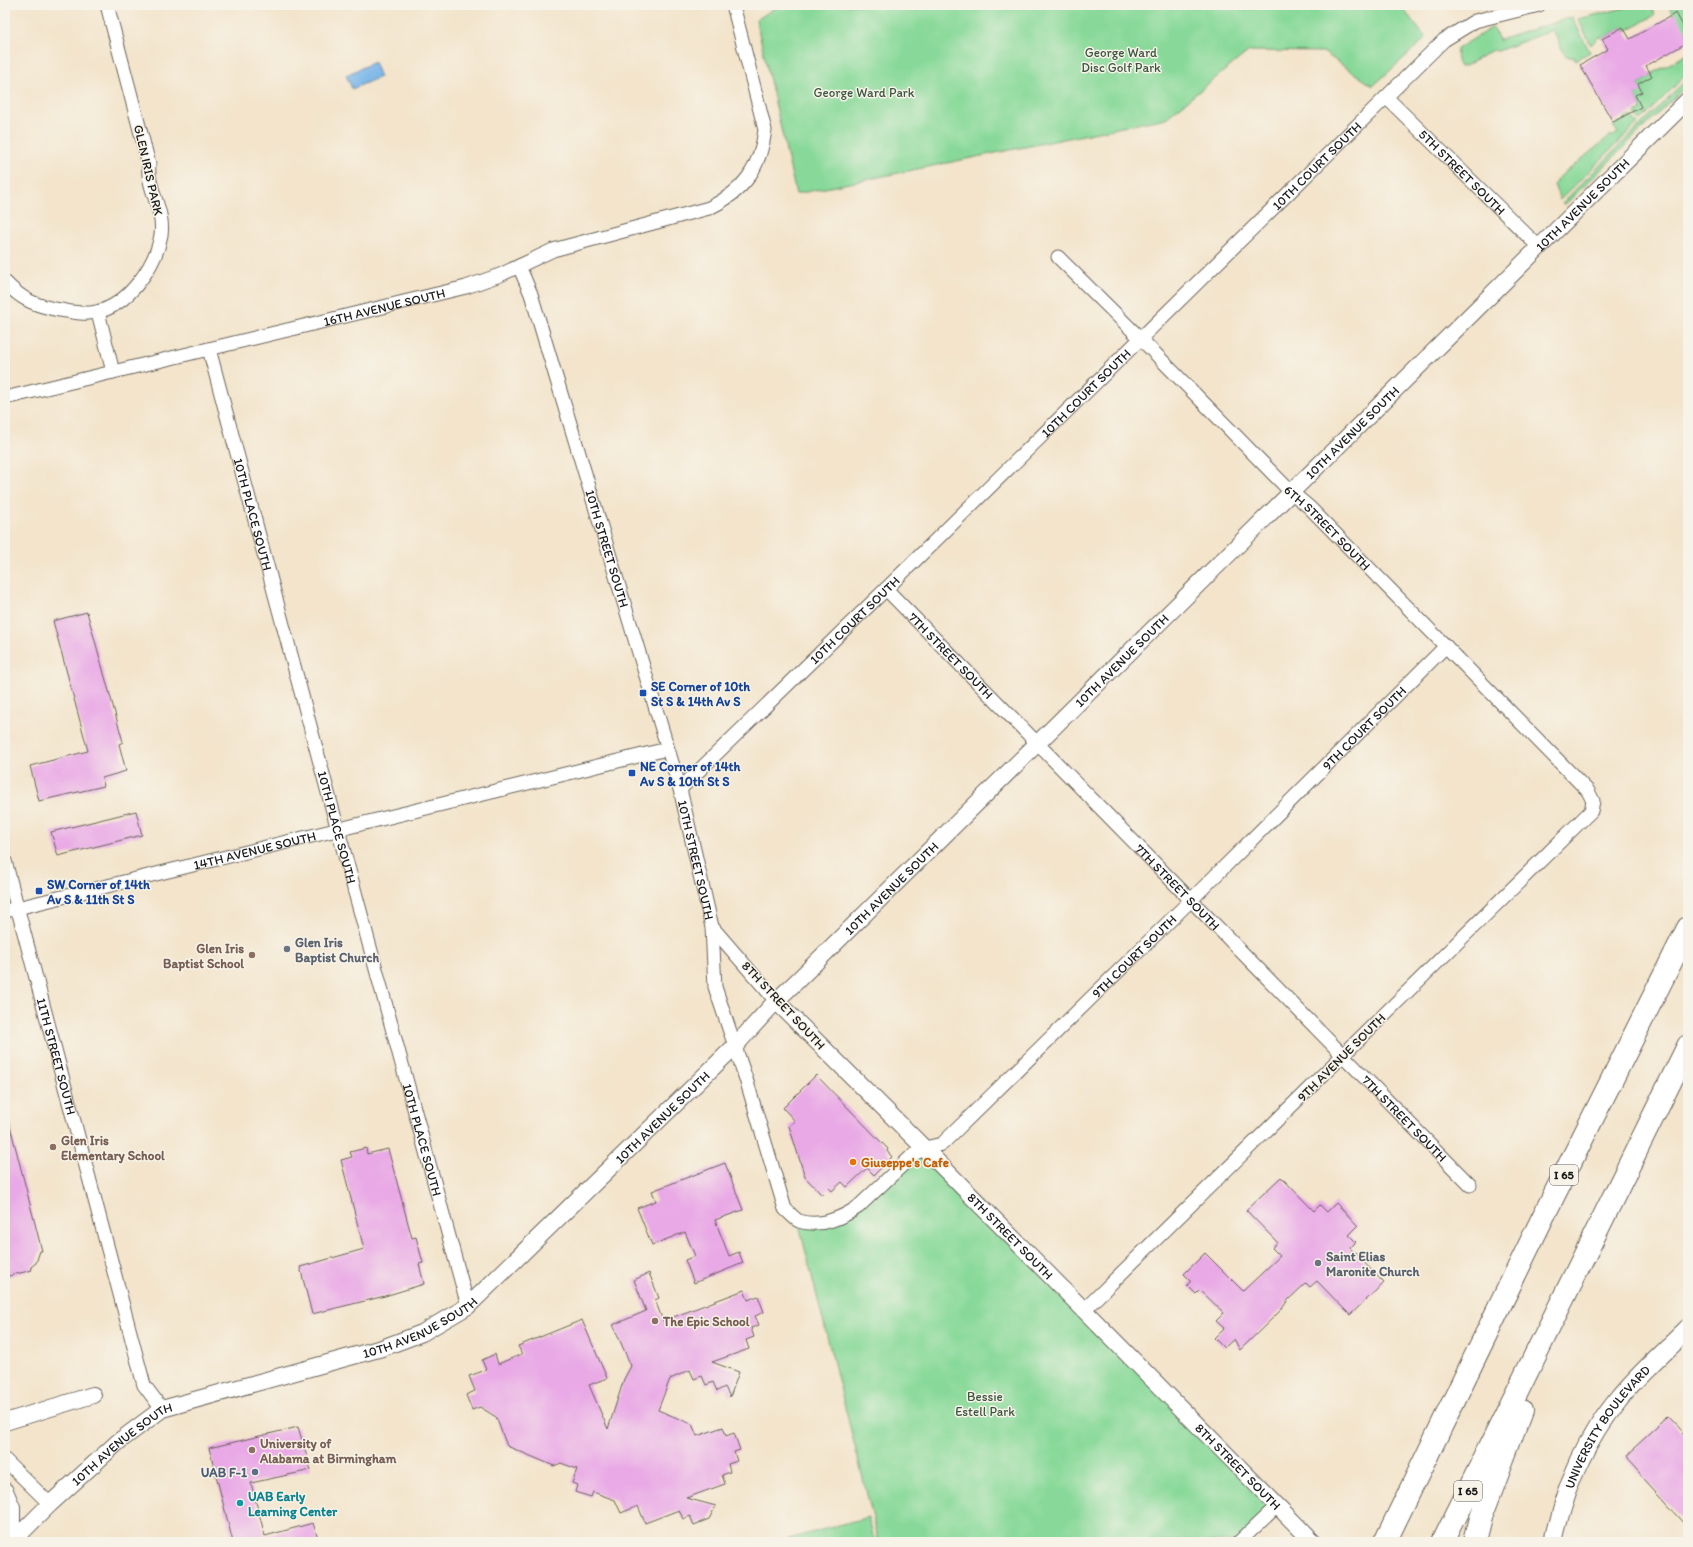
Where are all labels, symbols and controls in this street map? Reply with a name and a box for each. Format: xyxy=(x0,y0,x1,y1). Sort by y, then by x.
park label: George Ward Disc Golf Park xyxy=(1081,45,1161,75)
park label: George Ward Park xyxy=(814,85,915,100)
street label: 10TH COURT SOUTH xyxy=(1269,119,1365,213)
street label: GLEN IRIS PARK xyxy=(131,123,166,217)
street label: 5TH STREET SOUTH xyxy=(1416,127,1508,218)
street label: 10TH AVENUE SOUTH xyxy=(1533,155,1633,254)
street label: 16TH AVENUE SOUTH xyxy=(322,285,447,329)
street label: 10TH COURT SOUTH xyxy=(1038,346,1134,440)
street label: 10TH AVENUE SOUTH xyxy=(1302,383,1402,482)
street label: 10TH PLACE SOUTH xyxy=(231,456,275,572)
street label: 6TH STREET SOUTH xyxy=(1281,482,1374,573)
street label: 10TH STREET SOUTH xyxy=(582,488,632,609)
street label: 10TH COURT SOUTH xyxy=(807,573,903,667)
street label: 7TH STREET SOUTH xyxy=(905,610,996,702)
street label: 10TH AVENUE SOUTH xyxy=(1072,611,1172,710)
place label: SE Corner of 10th St S & 14th Av S xyxy=(651,679,751,709)
street label: 9TH COURT SOUTH xyxy=(1319,683,1409,773)
marker: SE Corner of 10th St S & 14th Av S xyxy=(638,688,648,698)
place label: NE Corner of 14th Av S & 10th St S xyxy=(639,759,741,789)
marker: NE Corner of 14th Av S & 10th St S xyxy=(627,768,637,778)
street label: 10TH PLACE SOUTH xyxy=(314,769,359,885)
street label: 10TH STREET SOUTH xyxy=(675,799,717,921)
street label: 14TH AVENUE SOUTH xyxy=(192,828,318,873)
street label: 10TH AVENUE SOUTH xyxy=(841,839,941,938)
street label: 7TH STREET SOUTH xyxy=(1132,841,1223,933)
place label: SW Corner of 14th Av S & 11th St S xyxy=(46,877,151,907)
marker: SW Corner of 14th Av S & 11th St S xyxy=(34,886,44,896)
street label: 9TH COURT SOUTH xyxy=(1089,912,1180,1001)
place label: Glen Iris Baptist Church xyxy=(295,935,379,966)
place label: Glen Iris Baptist School xyxy=(163,941,244,972)
marker: Glen Iris Baptist Church xyxy=(282,944,292,954)
marker: Glen Iris Baptist School xyxy=(247,950,257,960)
street label: 8TH STREET SOUTH xyxy=(739,958,828,1053)
street label: 11TH STREET SOUTH xyxy=(34,996,79,1116)
street label: 9TH AVENUE SOUTH xyxy=(1294,1010,1389,1105)
street label: 10TH AVENUE SOUTH xyxy=(612,1068,713,1167)
street label: 7TH STREET SOUTH xyxy=(1359,1072,1450,1165)
street label: 10TH PLACE SOUTH xyxy=(400,1082,445,1198)
place label: Glen Iris Elementary School xyxy=(61,1133,165,1164)
marker: Glen Iris Elementary School xyxy=(48,1142,58,1152)
place label: Giuseppe's Cafe xyxy=(861,1155,949,1171)
marker: Giuseppe's Cafe xyxy=(848,1157,858,1167)
road number: I 65 xyxy=(1550,1165,1578,1185)
street label: 8TH STREET SOUTH xyxy=(964,1190,1056,1283)
place label: Saint Elias Maronite Church xyxy=(1326,1249,1420,1279)
marker: Saint Elias Maronite Church xyxy=(1313,1258,1323,1268)
street label: 10TH AVENUE SOUTH xyxy=(361,1294,481,1361)
place label: The Epic School xyxy=(662,1314,750,1330)
marker: The Epic School xyxy=(650,1316,660,1326)
street label: UNIVERSITY BOULEVARD xyxy=(1562,1362,1653,1491)
park label: Bessie Estell Park xyxy=(955,1389,1015,1419)
street label: 10TH AVENUE SOUTH xyxy=(68,1400,174,1489)
street label: 8TH STREET SOUTH xyxy=(1192,1420,1284,1513)
place label: University of Alabama at Birmingham xyxy=(259,1436,397,1467)
marker: University of Alabama at Birmingham xyxy=(247,1445,257,1455)
place label: UAB F-1 xyxy=(201,1465,247,1480)
marker: UAB F-1 xyxy=(250,1467,260,1477)
road number: I 65 xyxy=(1454,1481,1482,1501)
place label: UAB Early Learning Center xyxy=(248,1489,338,1520)
marker: UAB Early Learning Center xyxy=(235,1498,245,1508)

